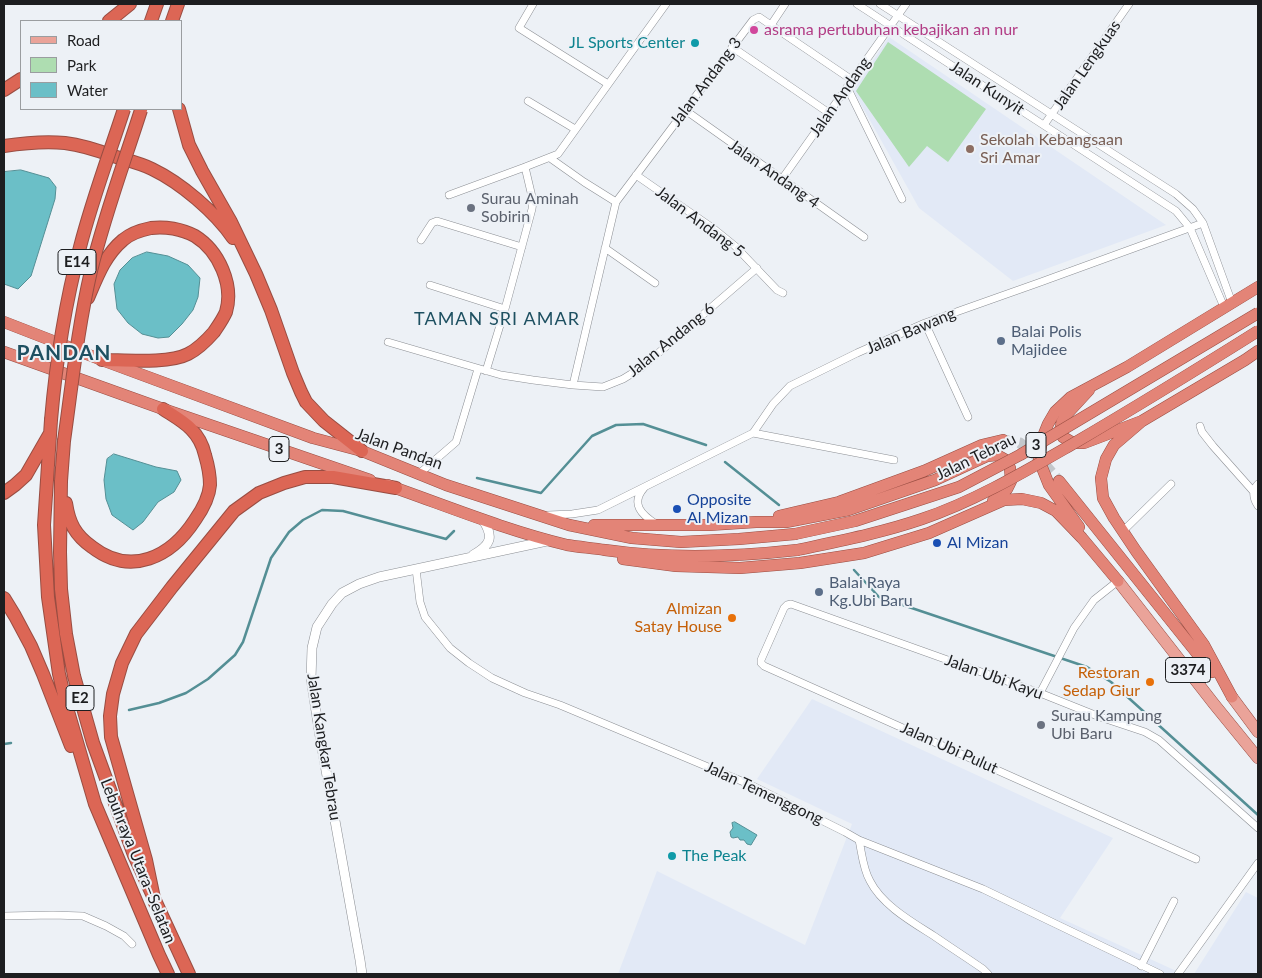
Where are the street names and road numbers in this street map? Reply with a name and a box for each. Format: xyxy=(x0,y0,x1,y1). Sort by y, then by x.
street label: Jalan Lengkuas xyxy=(1049,17,1125,113)
street label: Jalan Andang 3 xyxy=(666,34,746,130)
street label: Jalan Andang xyxy=(805,53,875,141)
street label: Jalan Kunyit xyxy=(946,57,1028,119)
street label: Jalan Andang 4 xyxy=(725,136,823,212)
street label: Jalan Andang 5 xyxy=(652,182,748,262)
road number: E14 xyxy=(58,250,96,274)
street label: Jalan Andang 6 xyxy=(624,299,718,381)
street label: Jalan Bawang xyxy=(864,304,958,358)
street label: Jalan Pandan xyxy=(353,424,445,474)
street label: Jalan Tebrau xyxy=(933,429,1019,485)
road number: 3 xyxy=(1026,432,1046,458)
road number: 3 xyxy=(269,436,289,462)
street label: Jalan Ubi Kayu xyxy=(942,650,1046,704)
road number: 3374 xyxy=(1166,658,1210,682)
street label: Jalan Kangkar Tebrau xyxy=(303,672,345,822)
road number: E2 xyxy=(66,686,94,710)
street label: Jalan Ubi Pulut xyxy=(897,718,1001,778)
street label: Jalan Temenggong xyxy=(702,757,826,829)
street label: Lebuhraya Utara–Selatan xyxy=(96,776,180,946)

